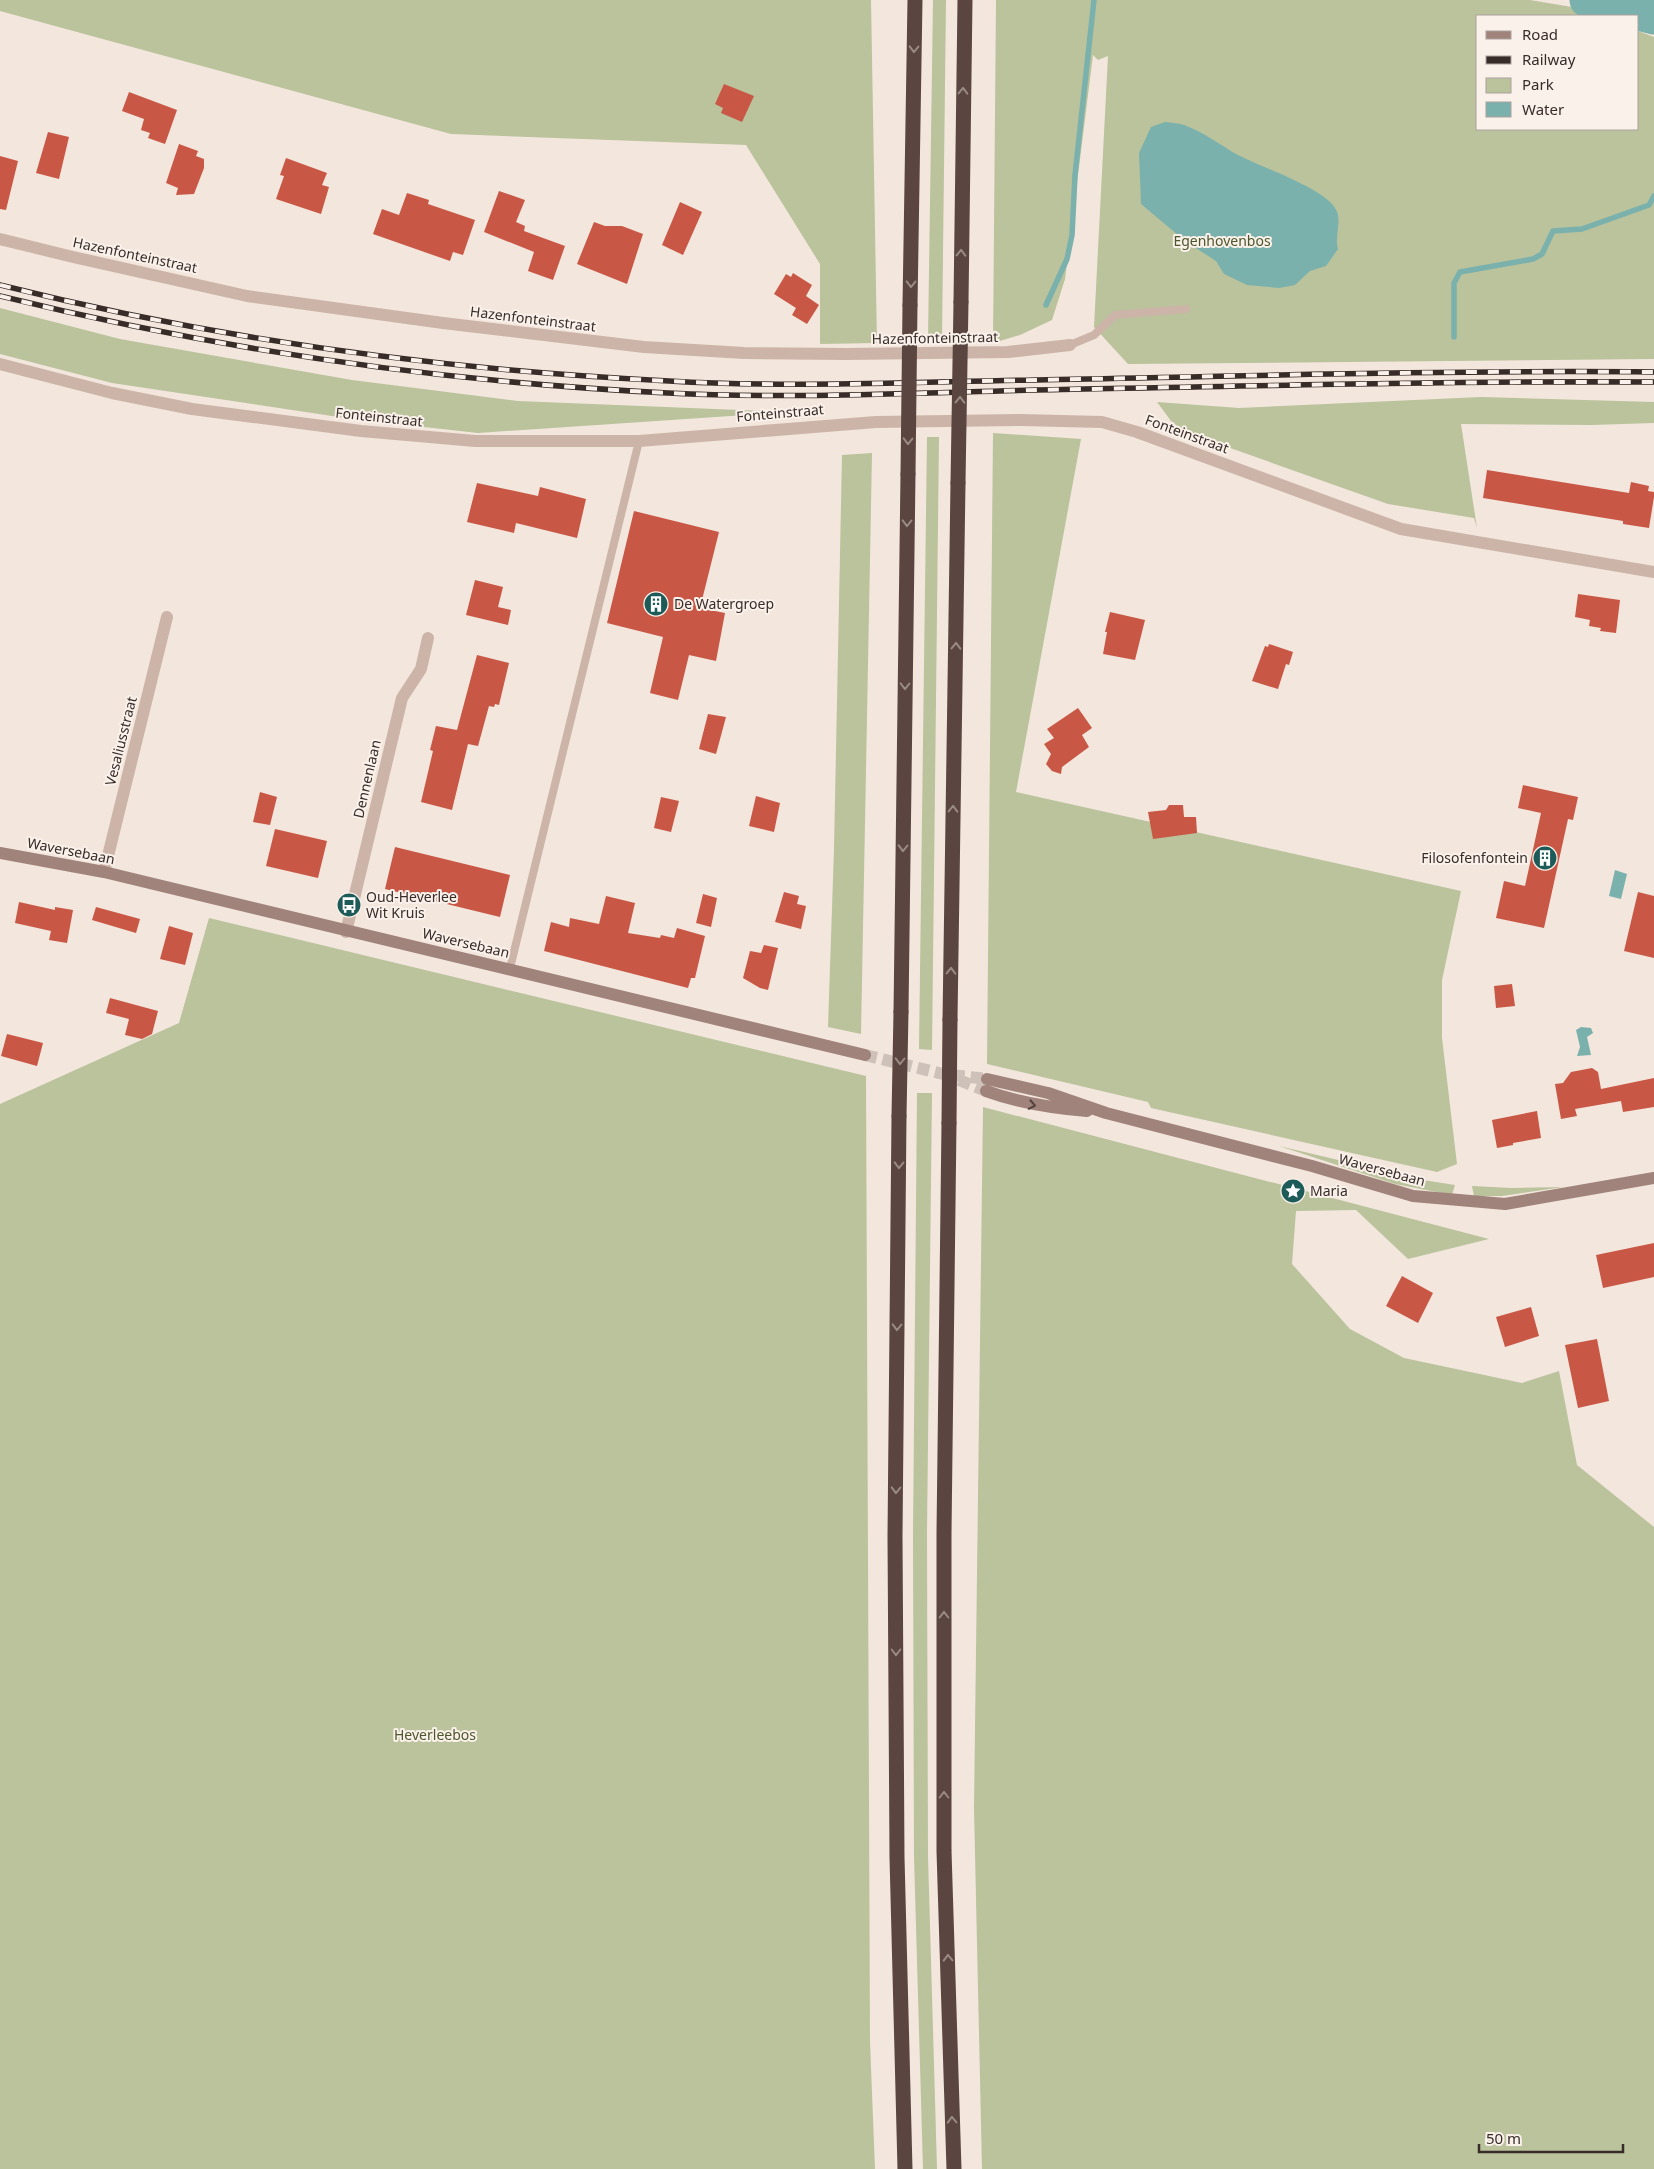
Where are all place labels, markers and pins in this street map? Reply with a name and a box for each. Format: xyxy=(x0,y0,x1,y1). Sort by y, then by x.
building icon: De Watergroep xyxy=(643,591,669,617)
place label: De Watergroep xyxy=(674,594,774,613)
building icon: Filosofenfontein xyxy=(1532,845,1558,871)
place label: Filosofenfontein xyxy=(1421,848,1528,867)
place label: Oud-Heverlee Wit Kruis xyxy=(366,887,457,922)
bus stop icon: Oud-Heverlee Wit Kruis xyxy=(336,892,362,918)
place icon: Maria xyxy=(1280,1178,1306,1204)
place label: Maria xyxy=(1310,1181,1348,1200)

